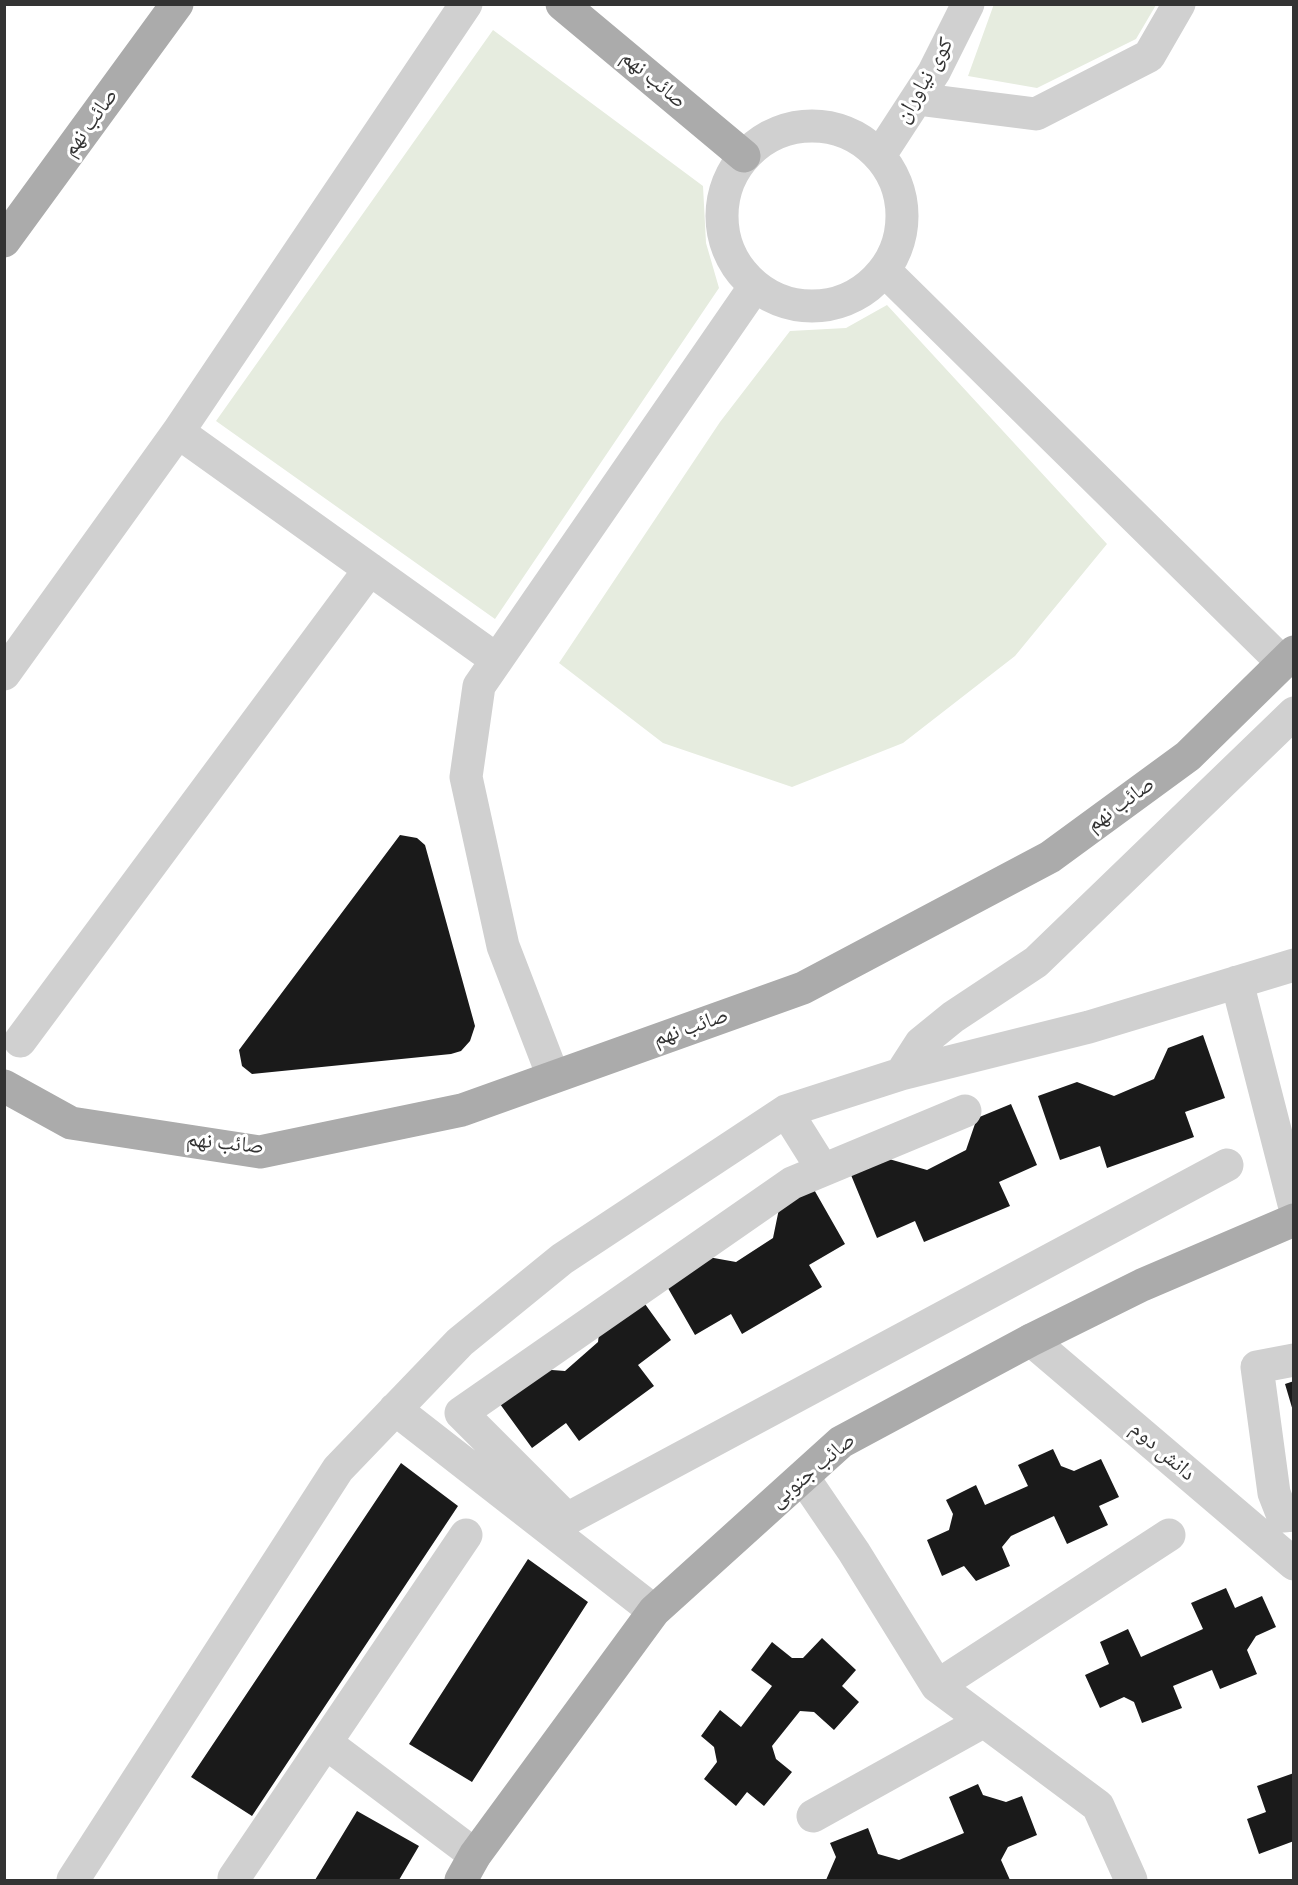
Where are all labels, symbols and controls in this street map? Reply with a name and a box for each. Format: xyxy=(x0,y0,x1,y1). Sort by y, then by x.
street label: کوی نیاوران xyxy=(890,34,960,128)
street label: صائب نهم xyxy=(615,45,691,115)
street label: صائب نهم xyxy=(57,84,125,162)
street label: صائب نهم xyxy=(1082,771,1160,839)
street label: صائب نهم xyxy=(650,1003,732,1053)
street label: صائب نهم xyxy=(185,1127,265,1161)
street label: دانش دوم xyxy=(1124,1417,1200,1487)
street label: صائب جنوبی xyxy=(765,1428,861,1514)

